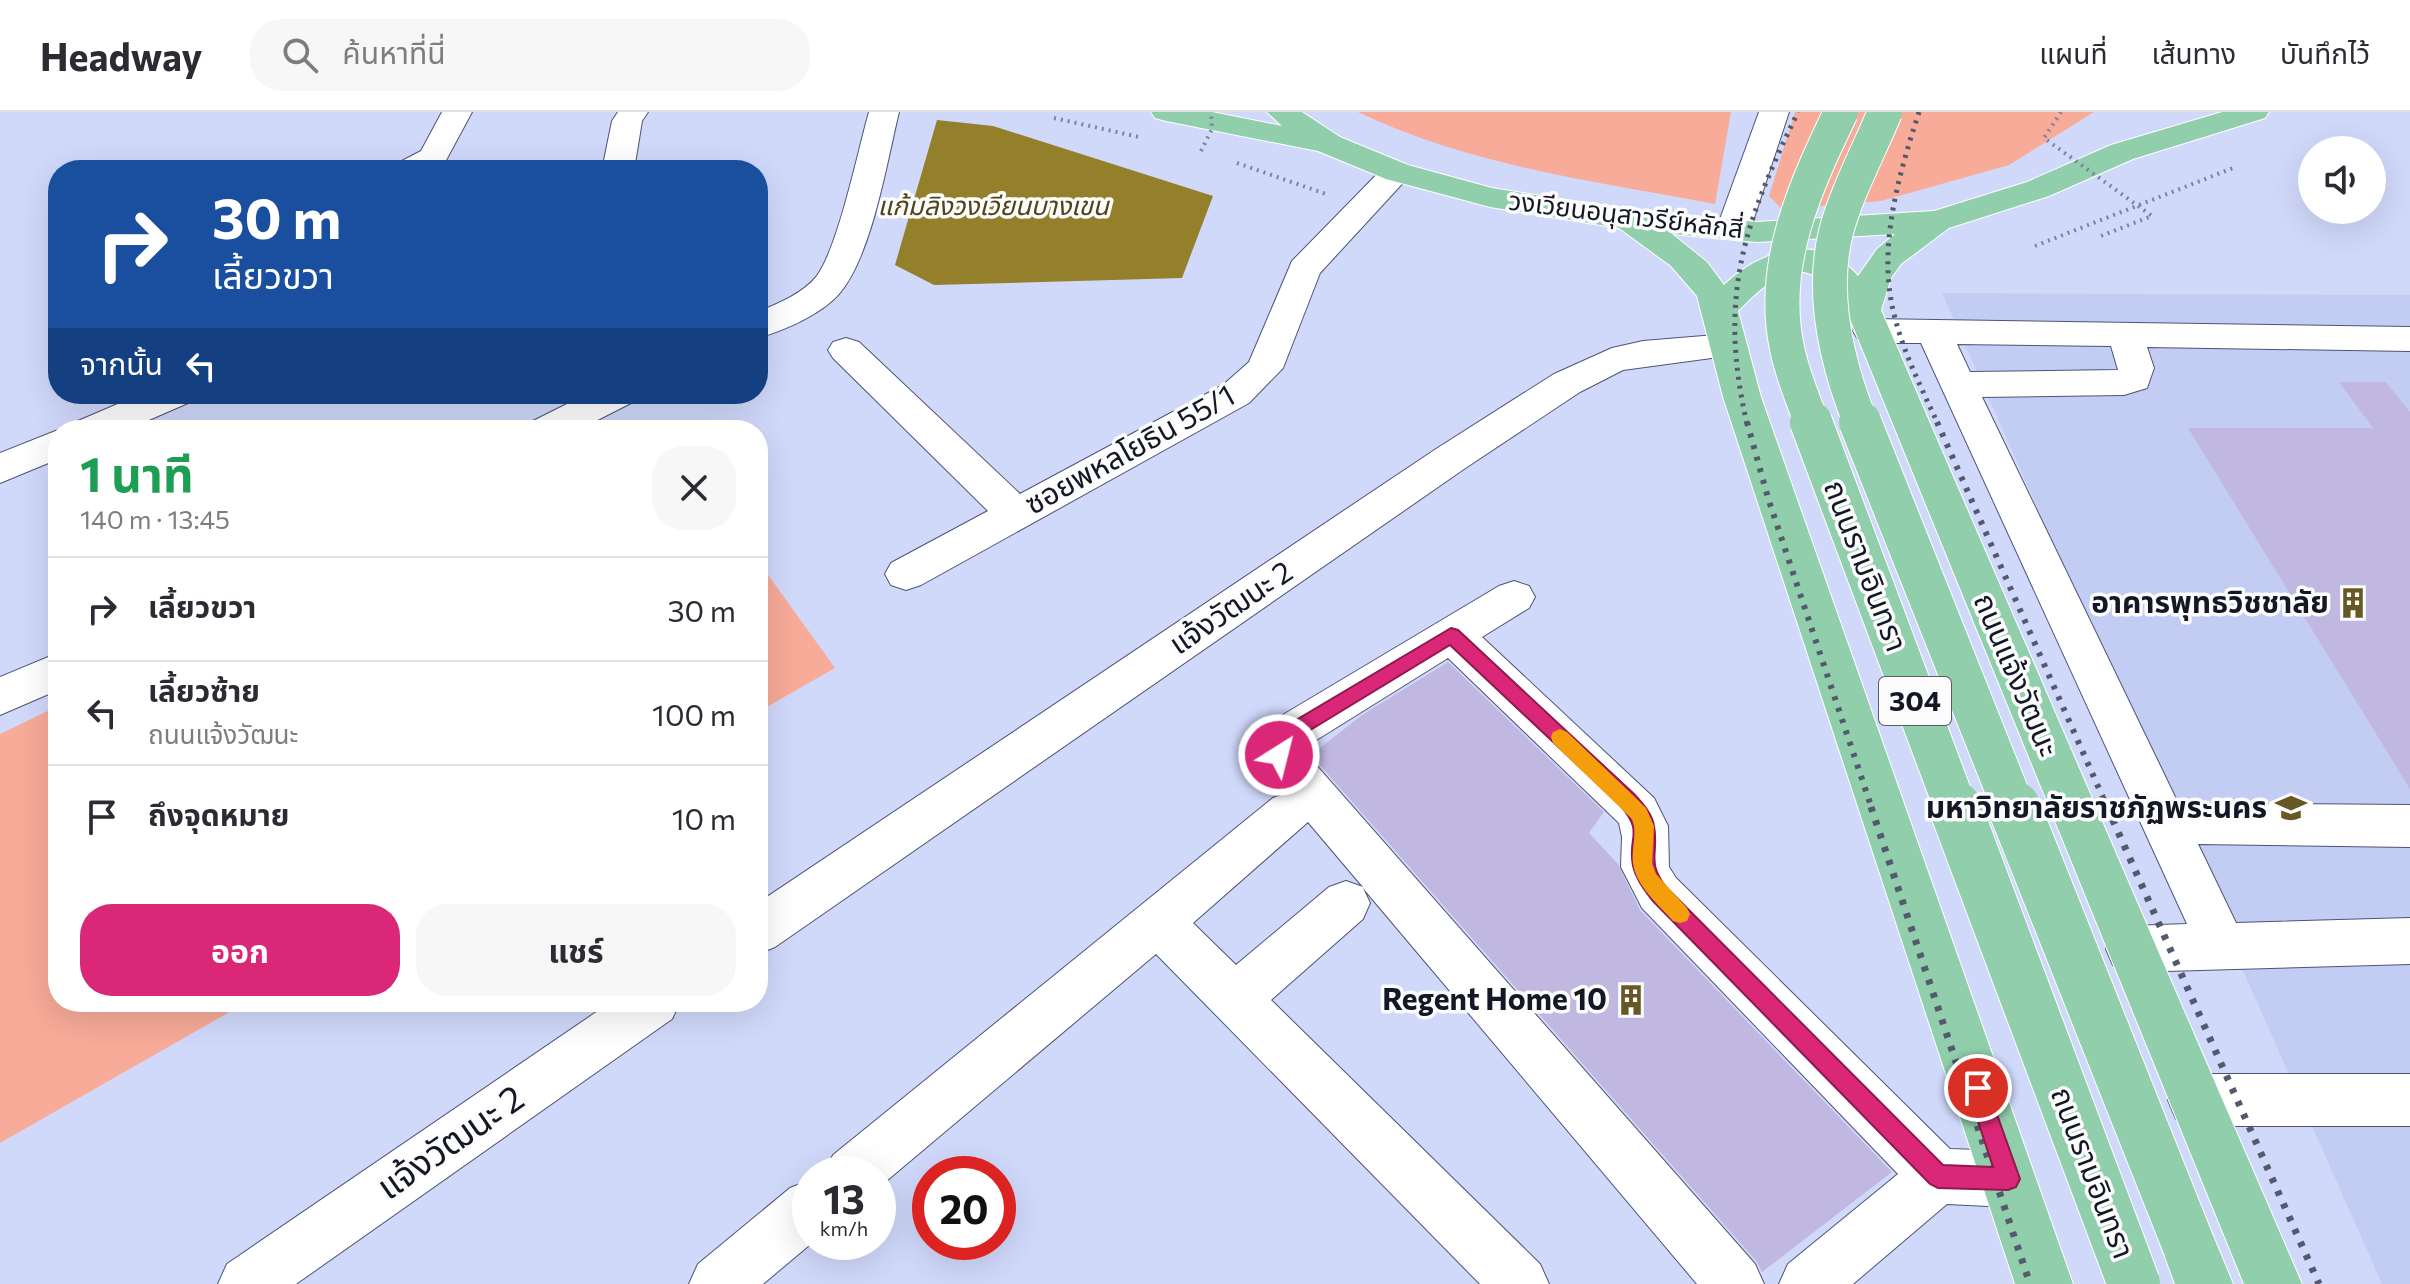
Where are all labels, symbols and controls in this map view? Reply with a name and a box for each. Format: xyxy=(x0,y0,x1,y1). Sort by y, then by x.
search box xyxy=(250,19,810,91)
text: Headway xyxy=(40,32,202,79)
icon: search xyxy=(278,33,322,77)
text: ค้นหาที่นี่ xyxy=(342,33,446,70)
text: แผนที่ xyxy=(2039,36,2107,70)
text: เส้นทาง xyxy=(2151,36,2236,70)
text: บันทึกไว้ xyxy=(2280,36,2370,70)
map controls xyxy=(2298,136,2386,224)
button: sound xyxy=(2298,136,2386,224)
text: 30 m xyxy=(212,182,341,251)
street label: วงเวียนอนุสาวรีย์หลักสี่ xyxy=(1507,183,1745,245)
water label: แก้มลิงวงเวียนบางเขน xyxy=(877,189,1111,220)
icon: right xyxy=(80,192,184,296)
text: เลี้ยวขวา xyxy=(212,252,334,296)
text: จากนั้น xyxy=(80,344,163,381)
icon: left xyxy=(179,344,223,388)
street label: ซอยพหลโยธิน 55/1 xyxy=(1017,375,1240,521)
text: 1 นาที xyxy=(80,443,194,502)
button: close xyxy=(652,446,736,530)
street label: ถนนรามอินทรา xyxy=(1818,474,1917,656)
text: 140 m · 13:45 xyxy=(80,503,230,534)
street label: แจ้งวัฒนะ 2 xyxy=(1161,551,1298,661)
place label: อาคารพุทธวิชชาลัย xyxy=(2091,582,2329,621)
building icon: อาคารพุทธวิชชาลัย xyxy=(2336,586,2370,620)
icon: right xyxy=(80,587,124,631)
text: เลี้ยวขวา xyxy=(148,587,256,624)
street label: ถนนแจ้งวัฒนะ xyxy=(1967,587,2069,761)
text: 30 m xyxy=(667,591,736,628)
text: เลี้ยวซ้าย xyxy=(148,671,260,708)
road number: 304 xyxy=(1879,677,1951,725)
icon: left xyxy=(80,691,124,735)
text: 100 m xyxy=(652,695,736,732)
position arrow xyxy=(1237,713,1321,797)
text: ถนนแจ้งวัฒนะ xyxy=(148,718,298,749)
place label: มหาวิทยาลัยราชภัฏพระนคร xyxy=(1926,787,2267,824)
school or university icon: มหาวิทยาลัยราชภัฏพระนคร xyxy=(2274,791,2308,825)
icon: arrive xyxy=(80,795,124,839)
text: ถึงจุดหมาย xyxy=(148,795,289,832)
text: 10 m xyxy=(672,799,736,836)
button: ออก xyxy=(80,904,400,996)
button: แชร์ xyxy=(416,904,736,996)
place label: Regent Home 10 xyxy=(1382,979,1607,1016)
building icon: Regent Home 10 xyxy=(1614,983,1648,1017)
pin xyxy=(1944,1054,2012,1122)
icon: arrive xyxy=(1956,1066,2000,1110)
street label: แจ้งวัฒนะ 2 xyxy=(367,1074,531,1207)
street label: ถนนรามอินทรา xyxy=(2045,1081,2144,1263)
speed limit sign: 20 xyxy=(912,1156,1016,1260)
text: 13 xyxy=(823,1173,865,1222)
text: km/h xyxy=(820,1216,868,1240)

